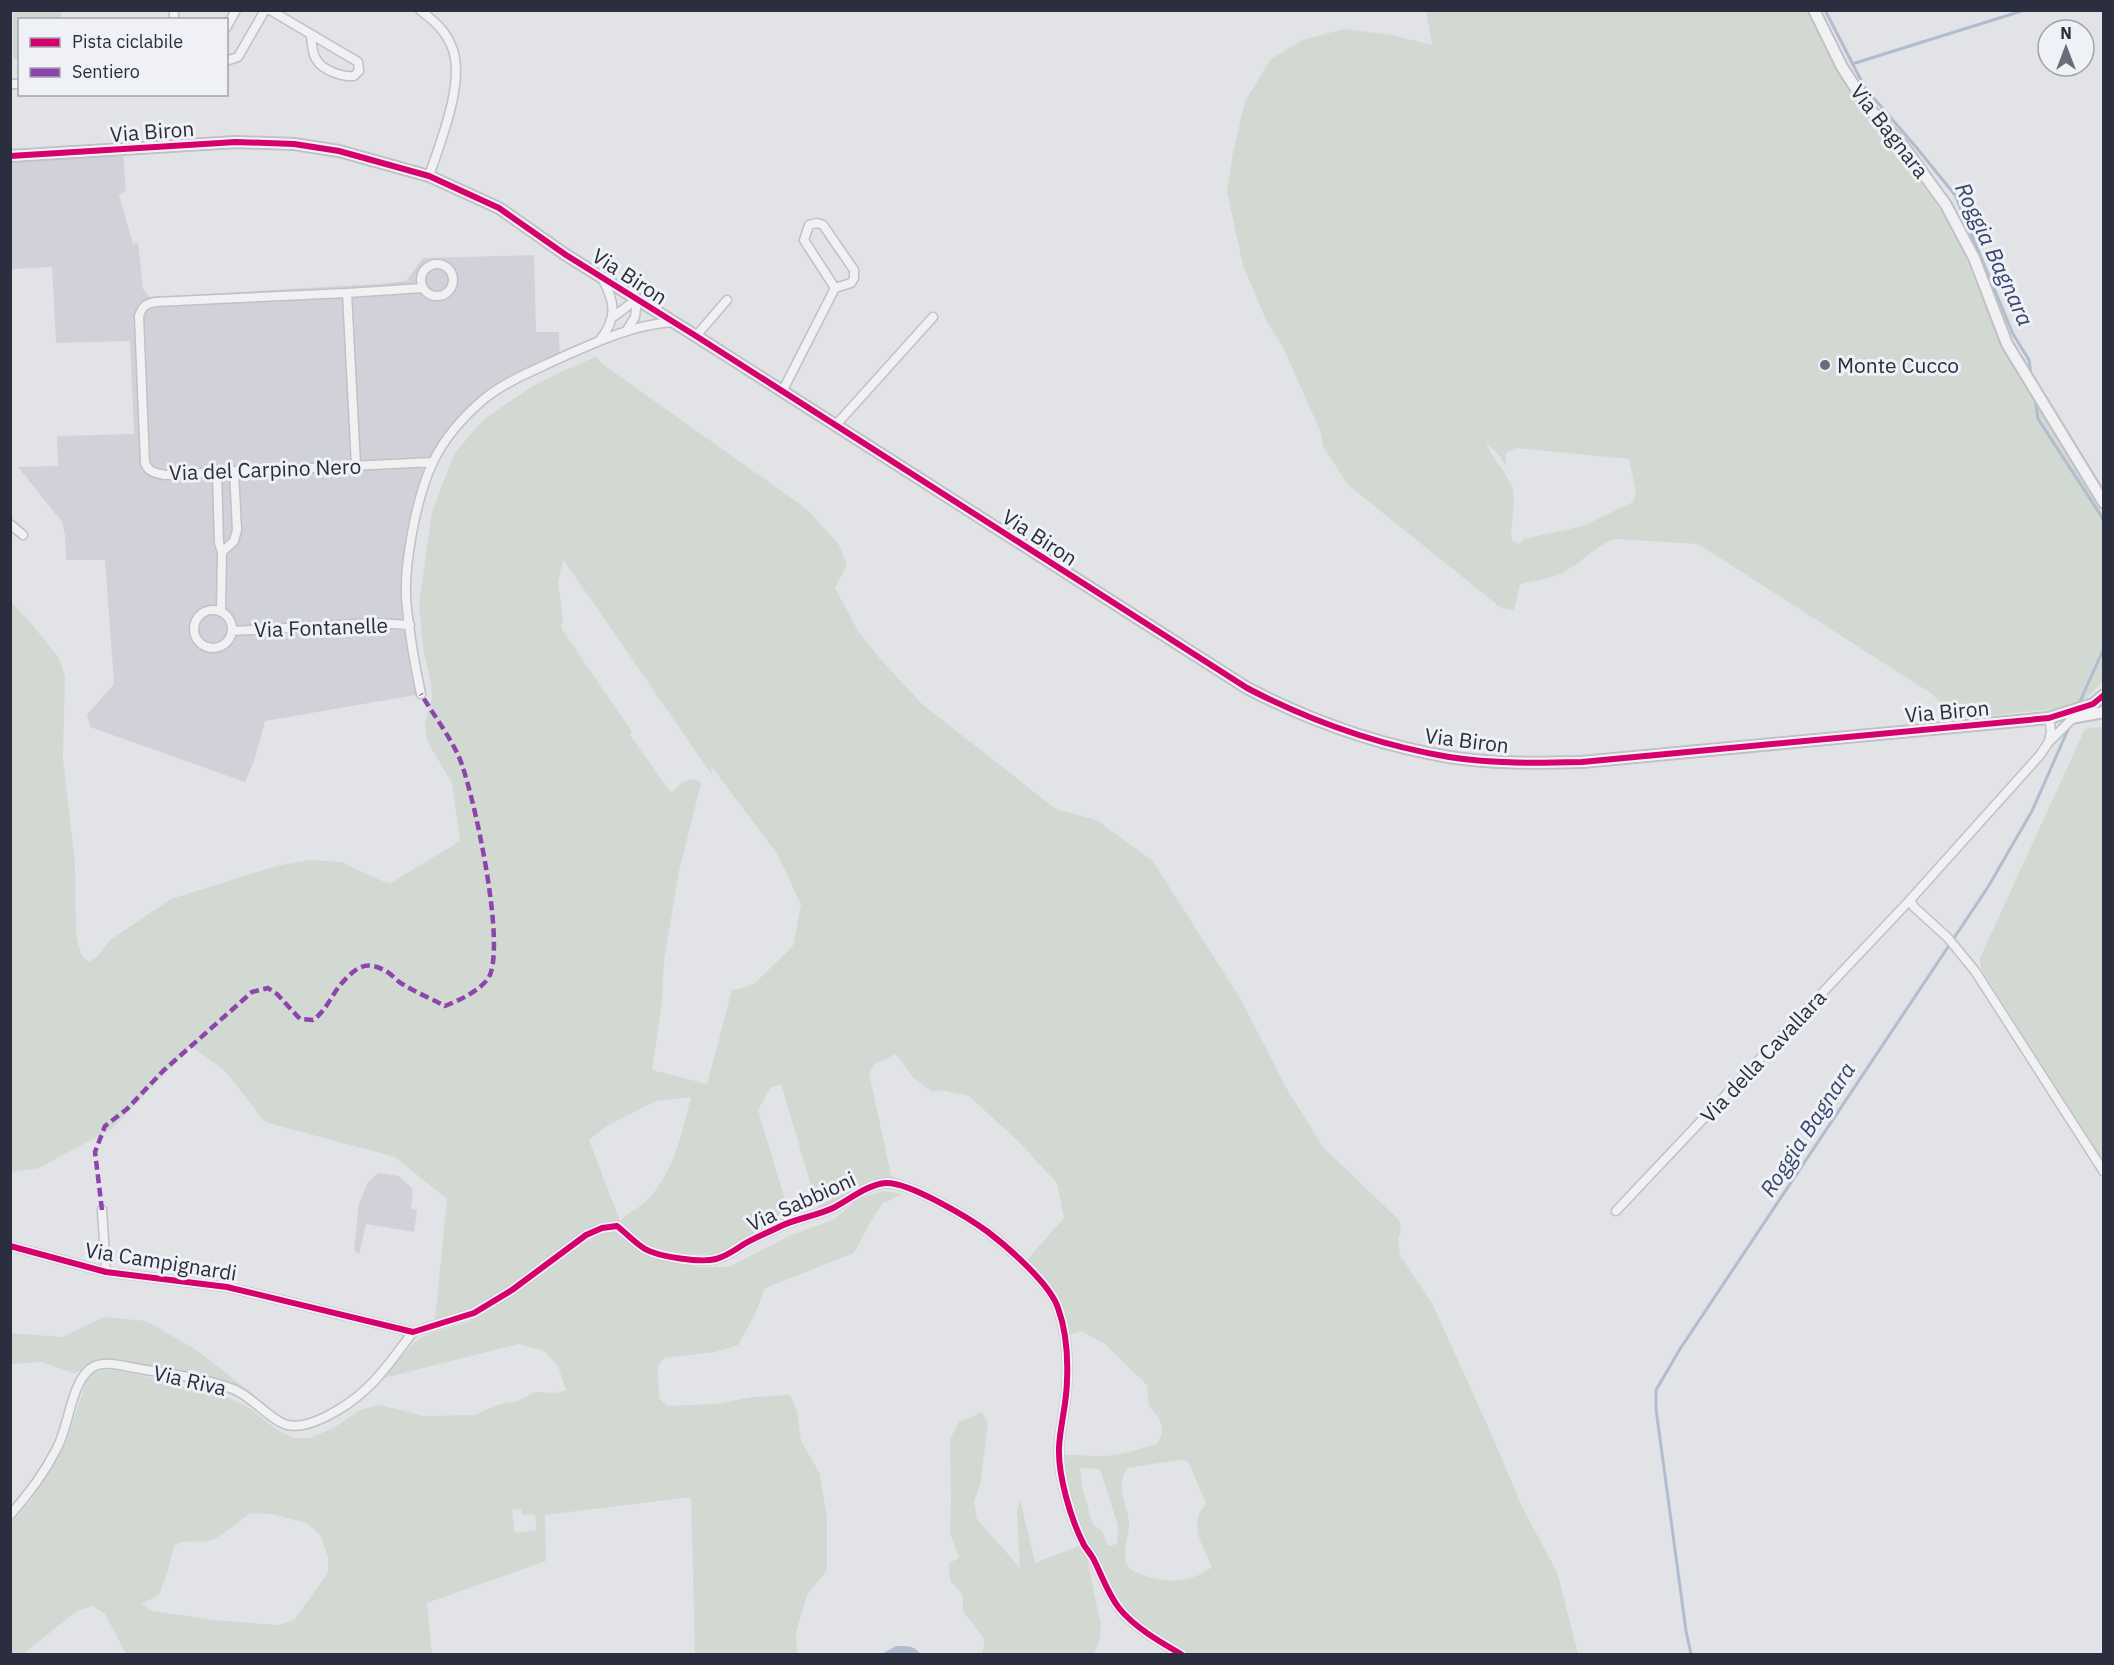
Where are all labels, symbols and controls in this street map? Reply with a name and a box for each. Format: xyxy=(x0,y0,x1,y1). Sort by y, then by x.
legend xyxy=(18,18,228,96)
north arrow xyxy=(2036,18,2096,78)
text: N xyxy=(2060,23,2072,43)
text: Pista ciclabile xyxy=(72,30,183,53)
text: Sentiero xyxy=(72,60,140,83)
street label: Via Bagnara xyxy=(1844,78,1936,184)
street label: Via Biron xyxy=(109,114,195,148)
water label: Roggia Bagnara xyxy=(1949,178,2041,330)
street label: Via Biron xyxy=(587,241,673,311)
place label: Monte Cucco xyxy=(1837,351,1959,379)
marker: Monte Cucco xyxy=(1818,358,1832,372)
street label: Via del Carpino Nero xyxy=(168,452,362,486)
street label: Via Biron xyxy=(997,502,1083,572)
street label: Via Fontanelle xyxy=(254,611,388,643)
street label: Via Biron xyxy=(1904,693,1990,729)
street label: Via Biron xyxy=(1423,721,1511,759)
street label: Via della Cavallara xyxy=(1694,983,1832,1129)
water label: Roggia Bagnara xyxy=(1753,1056,1861,1202)
street label: Via Sabbioni xyxy=(742,1165,860,1237)
street label: Via Campignardi xyxy=(83,1235,239,1287)
street label: Via Riva xyxy=(151,1358,229,1402)

